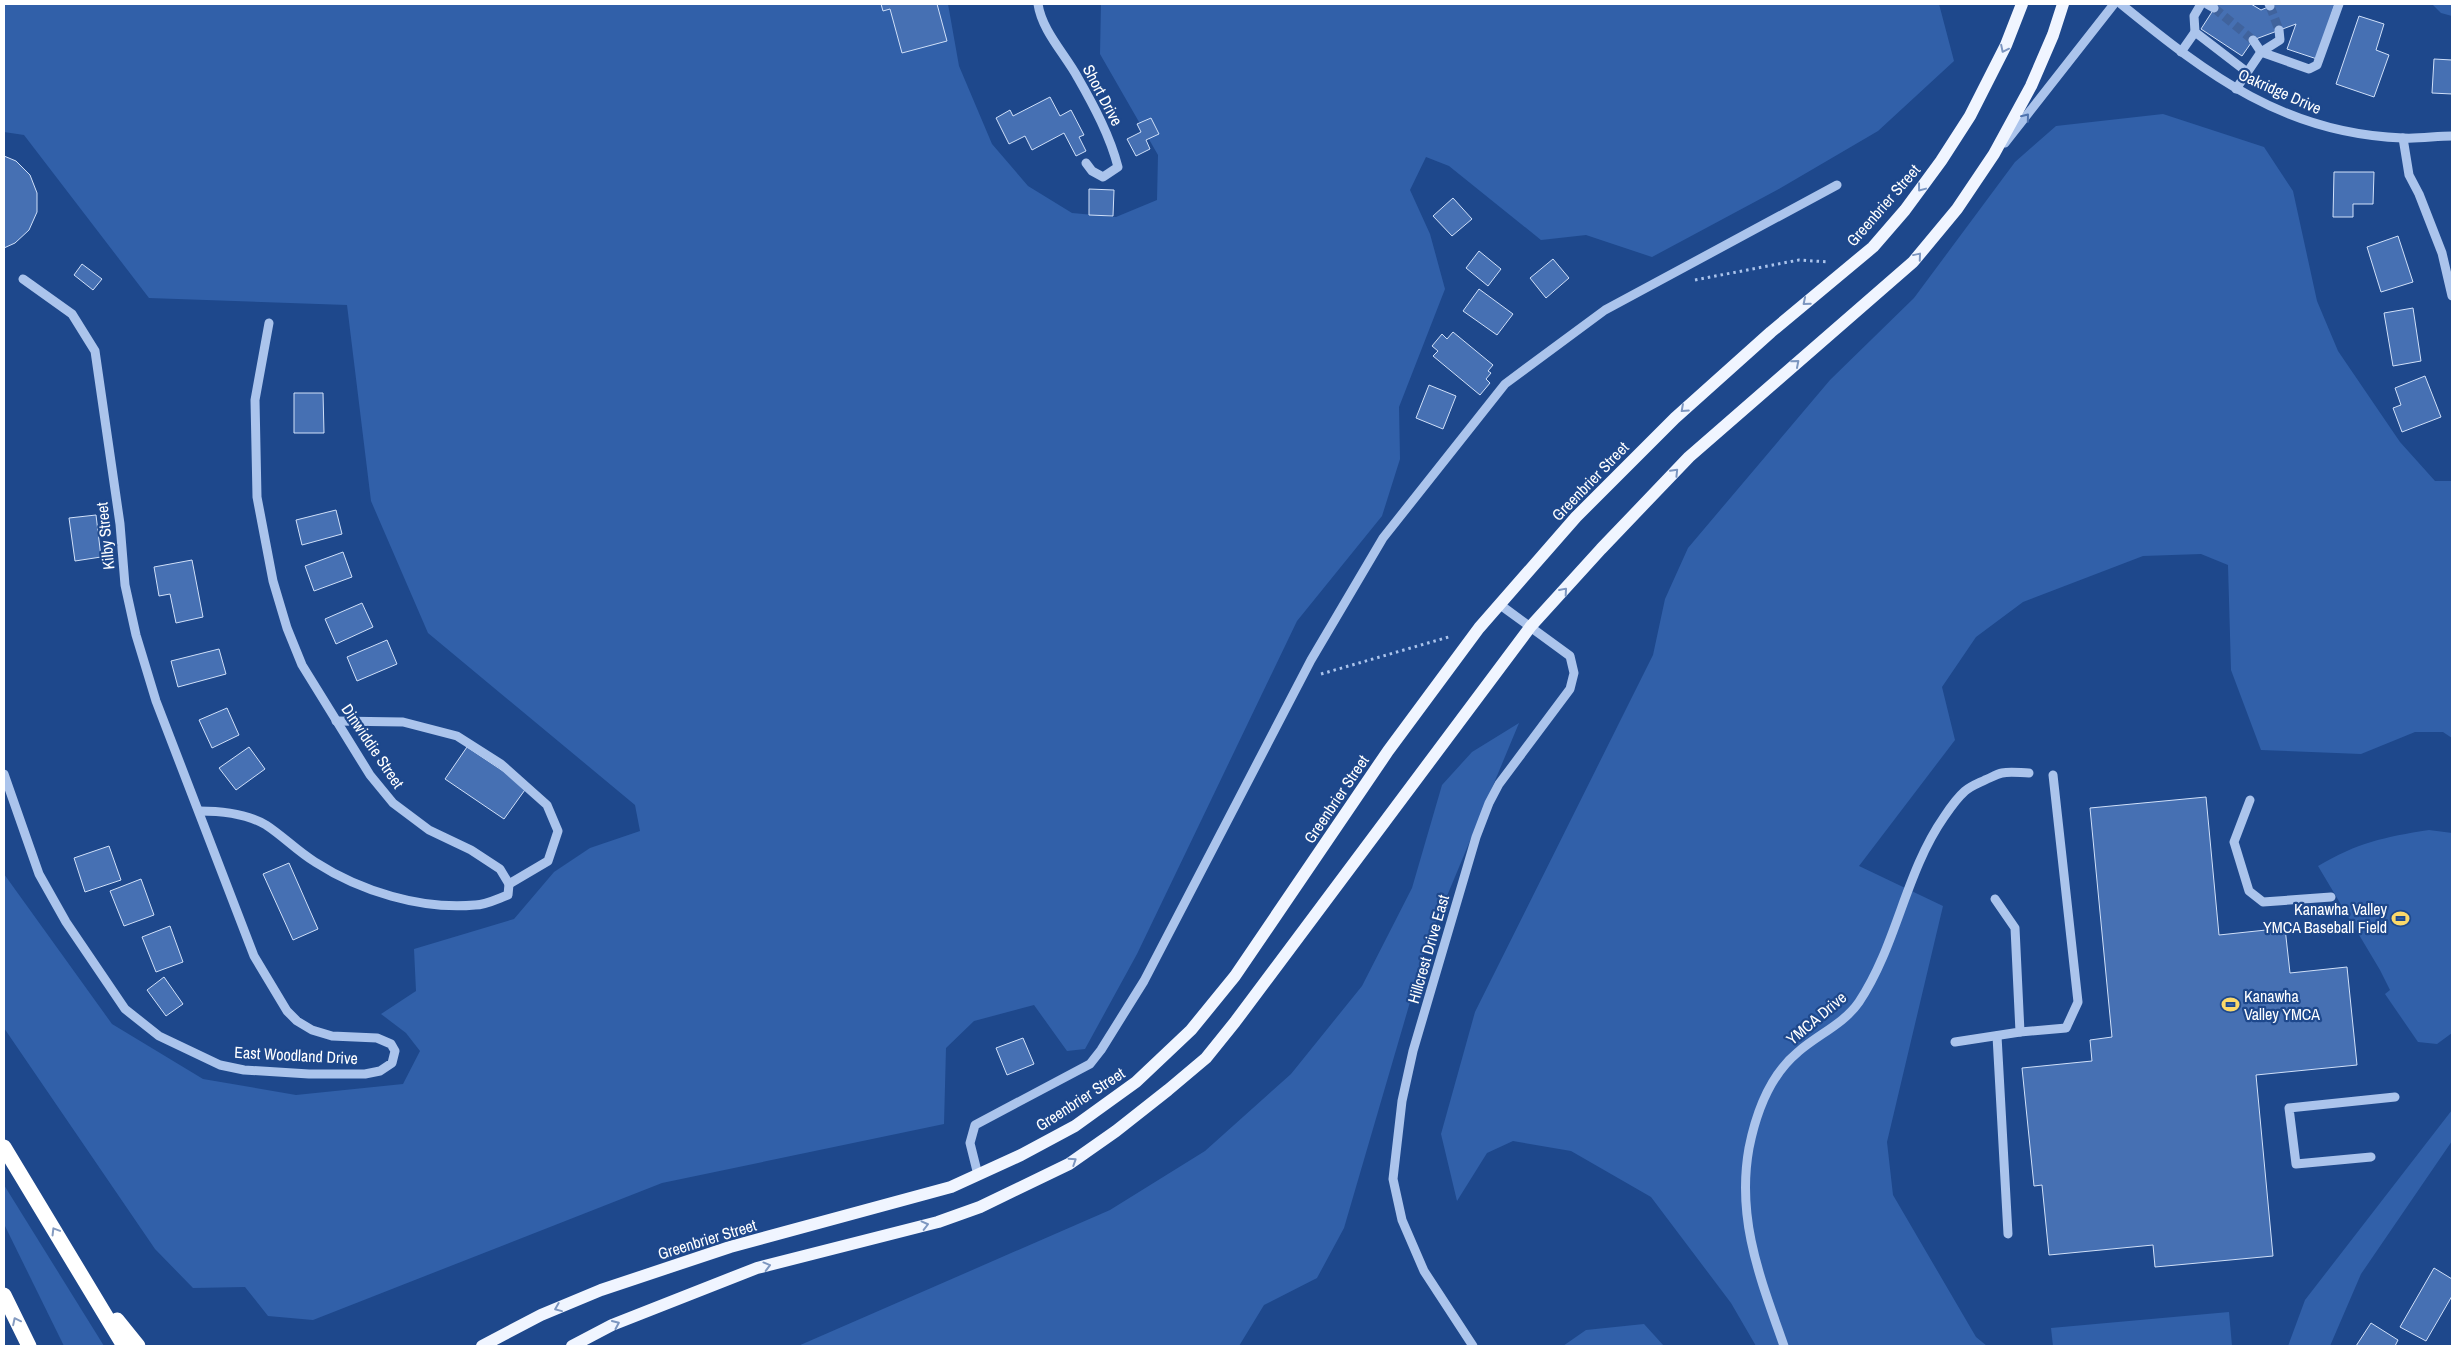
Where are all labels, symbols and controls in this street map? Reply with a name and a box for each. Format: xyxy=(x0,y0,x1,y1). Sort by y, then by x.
one-way arrow xyxy=(1999,44,2010,53)
street label: Short Drive xyxy=(1078,61,1128,129)
street label: Oakridge Drive xyxy=(2235,63,2325,119)
one-way arrow xyxy=(2020,114,2028,123)
street label: Greenbrier Street xyxy=(1841,159,1925,251)
one-way arrow xyxy=(1918,182,1926,191)
one-way arrow xyxy=(1912,252,1921,261)
one-way arrow xyxy=(1803,297,1812,305)
one-way arrow xyxy=(1791,360,1800,369)
one-way arrow xyxy=(1681,404,1690,412)
street label: Greenbrier Street xyxy=(1547,436,1634,525)
one-way arrow xyxy=(1669,468,1678,477)
street label: Kilby Street xyxy=(90,501,119,571)
one-way arrow xyxy=(1559,587,1568,596)
street label: Dinwiddie Street xyxy=(337,699,410,793)
street label: Greenbrier Street xyxy=(1298,750,1374,847)
street label: Hillcrest Drive East xyxy=(1402,892,1454,1006)
place label: Kanawha Valley YMCA Baseball Field xyxy=(2263,898,2387,938)
sports icon: Kanawha Valley YMCA Baseball Field xyxy=(2391,908,2411,928)
place label: Kanawha Valley YMCA xyxy=(2244,985,2320,1025)
street label: YMCA Drive xyxy=(1781,986,1851,1050)
sports icon: Kanawha Valley YMCA xyxy=(2220,995,2240,1015)
street label: East Woodland Drive xyxy=(234,1041,358,1069)
street label: Greenbrier Street xyxy=(1031,1062,1129,1136)
one-way arrow xyxy=(1068,1158,1077,1167)
street label: Greenbrier Street xyxy=(655,1213,759,1264)
one-way arrow xyxy=(920,1220,929,1231)
one-way arrow xyxy=(52,1227,62,1236)
one-way arrow xyxy=(763,1261,771,1271)
one-way arrow xyxy=(554,1302,563,1312)
one-way arrow xyxy=(12,1317,22,1326)
one-way arrow xyxy=(611,1319,620,1330)

